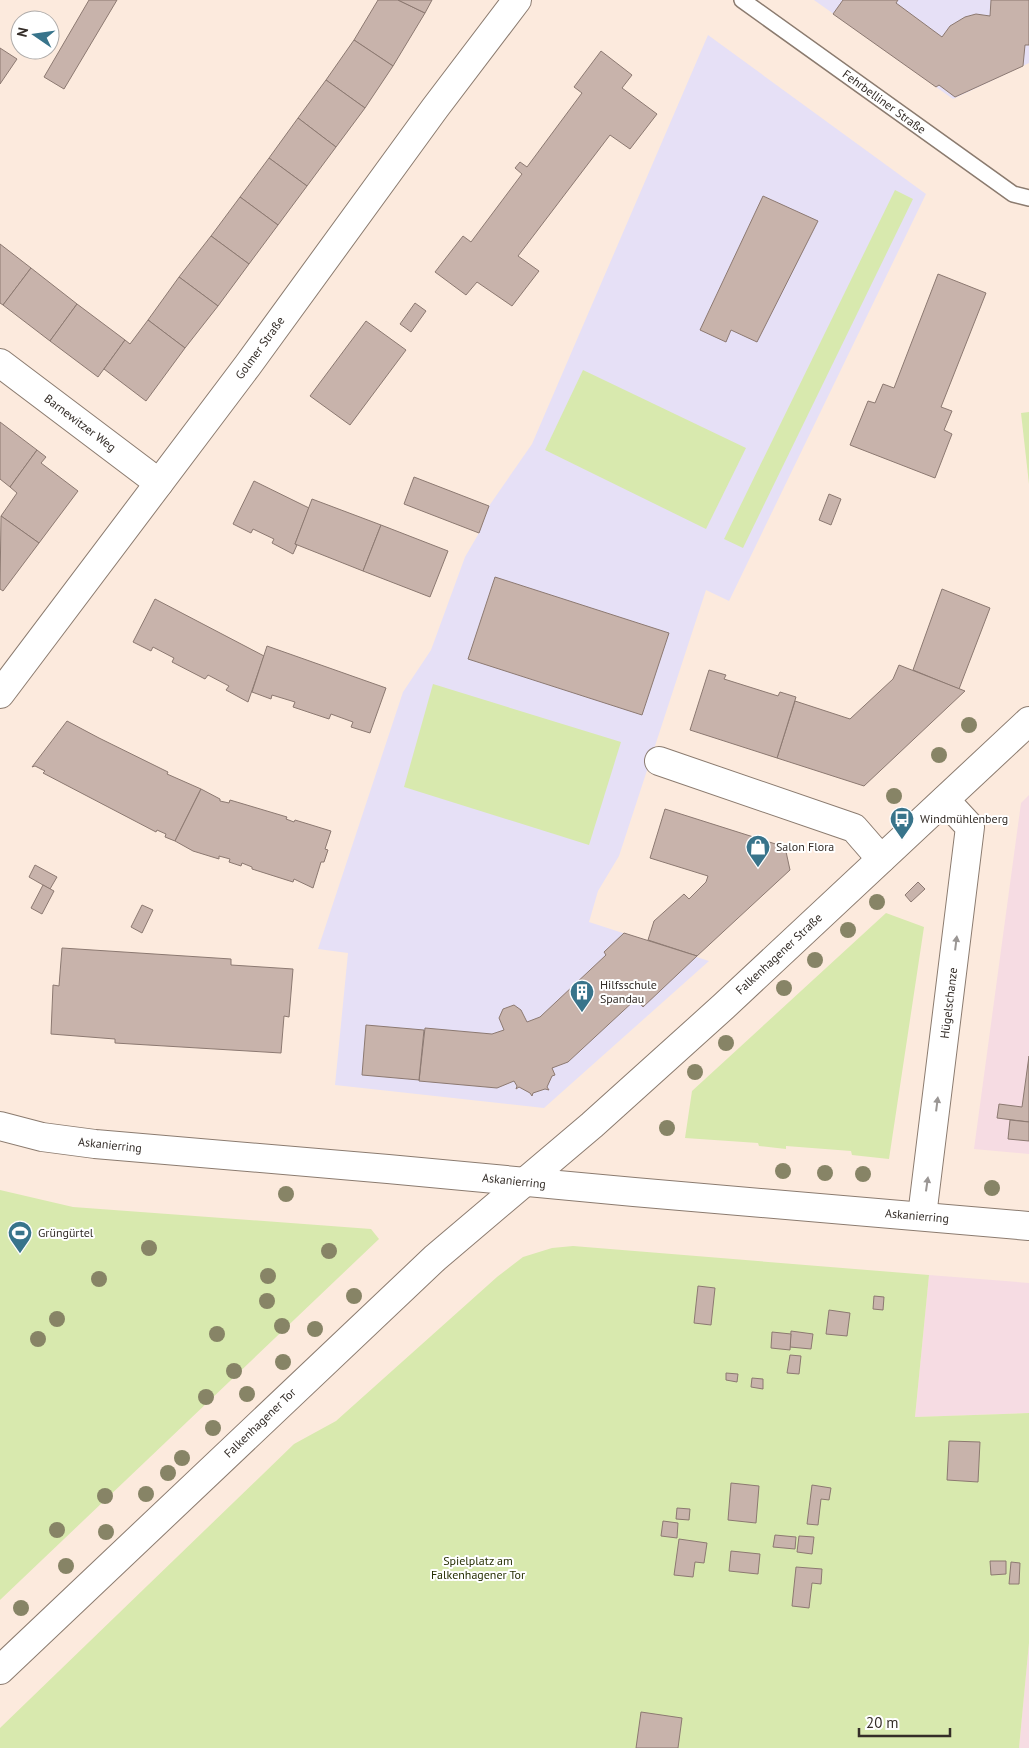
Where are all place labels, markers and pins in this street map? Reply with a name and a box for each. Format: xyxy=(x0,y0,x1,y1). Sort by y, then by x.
bus stop icon: Windmühlenberg xyxy=(889,806,915,840)
place label: Windmühlenberg xyxy=(920,811,1008,826)
shop icon: Salon Flora xyxy=(745,834,771,868)
place label: Salon Flora xyxy=(776,839,834,854)
place label: Hilfsschule Spandau xyxy=(600,977,657,1006)
building icon: Hilfsschule Spandau xyxy=(569,979,595,1013)
sports icon: Grüngürtel xyxy=(7,1220,33,1254)
place label: Grüngürtel xyxy=(38,1225,94,1240)

